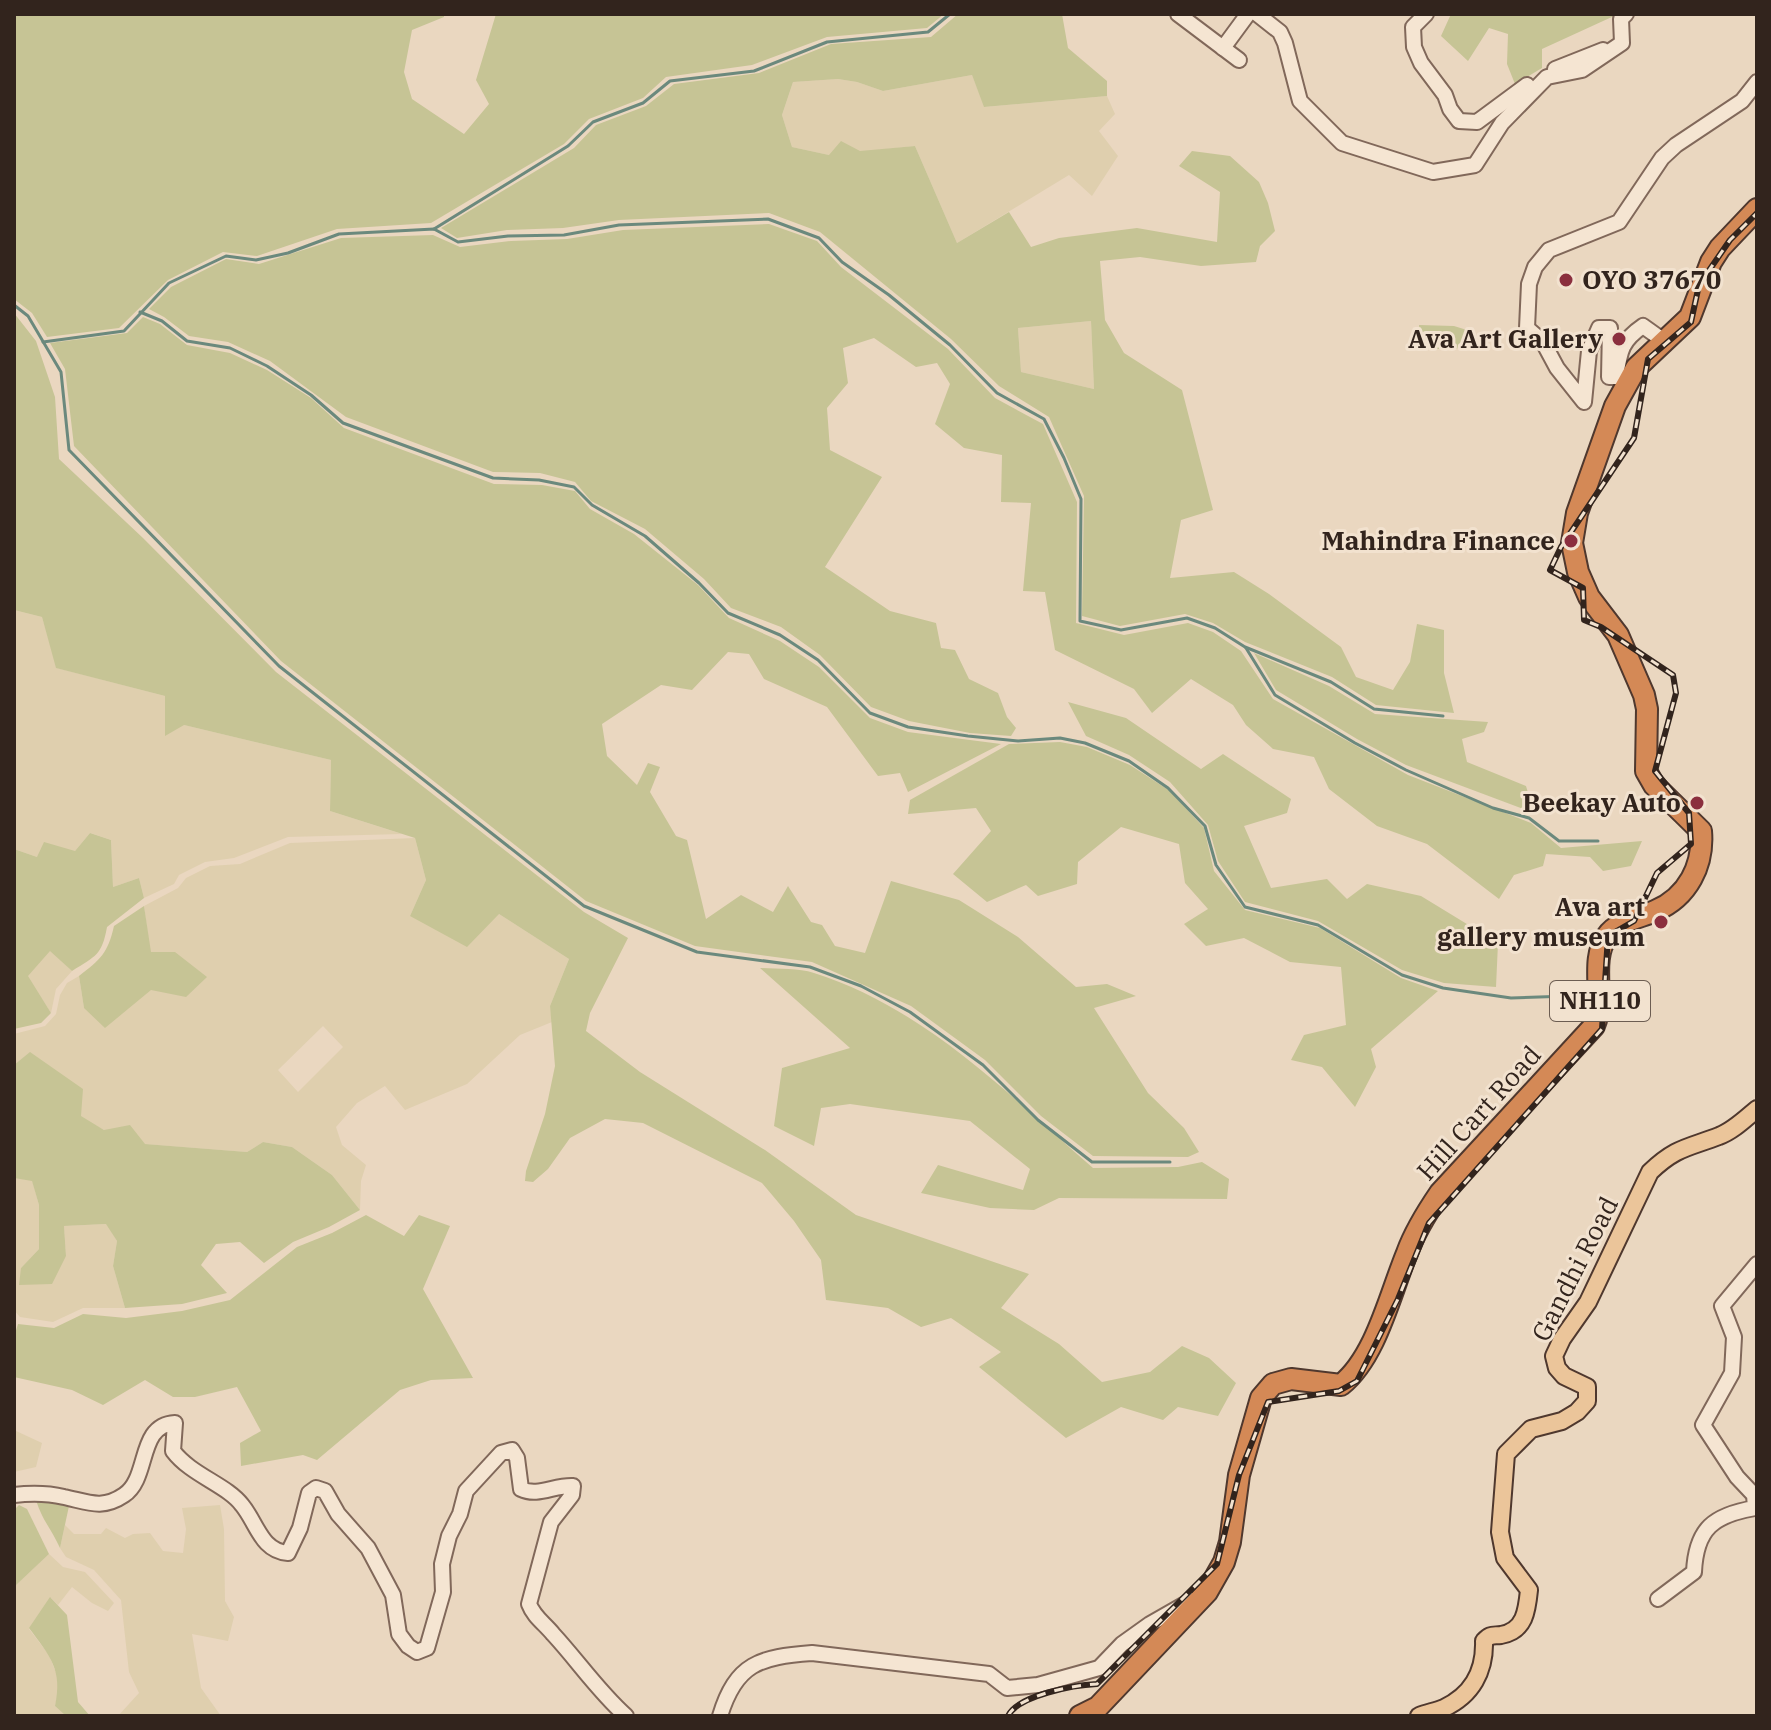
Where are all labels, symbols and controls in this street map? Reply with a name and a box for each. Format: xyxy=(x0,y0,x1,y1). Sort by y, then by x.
place label: OYO 37670 xyxy=(1582,262,1721,296)
marker: OYO 37670 xyxy=(1557,271,1575,289)
place label: Ava Art Gallery xyxy=(1408,321,1603,355)
marker: Ava Art Gallery xyxy=(1610,330,1628,348)
place label: Mahindra Finance xyxy=(1321,523,1555,557)
marker: Mahindra Finance xyxy=(1562,532,1580,550)
place label: Beekay Auto xyxy=(1522,785,1681,819)
marker: Beekay Auto xyxy=(1688,794,1706,812)
place label: Ava art gallery museum xyxy=(1437,889,1645,953)
marker: Ava art gallery museum xyxy=(1652,913,1670,931)
road number: NH110 xyxy=(1550,981,1650,1021)
street label: Hill Cart Road xyxy=(1409,1038,1548,1187)
street label: Gandhi Road xyxy=(1523,1190,1625,1347)

